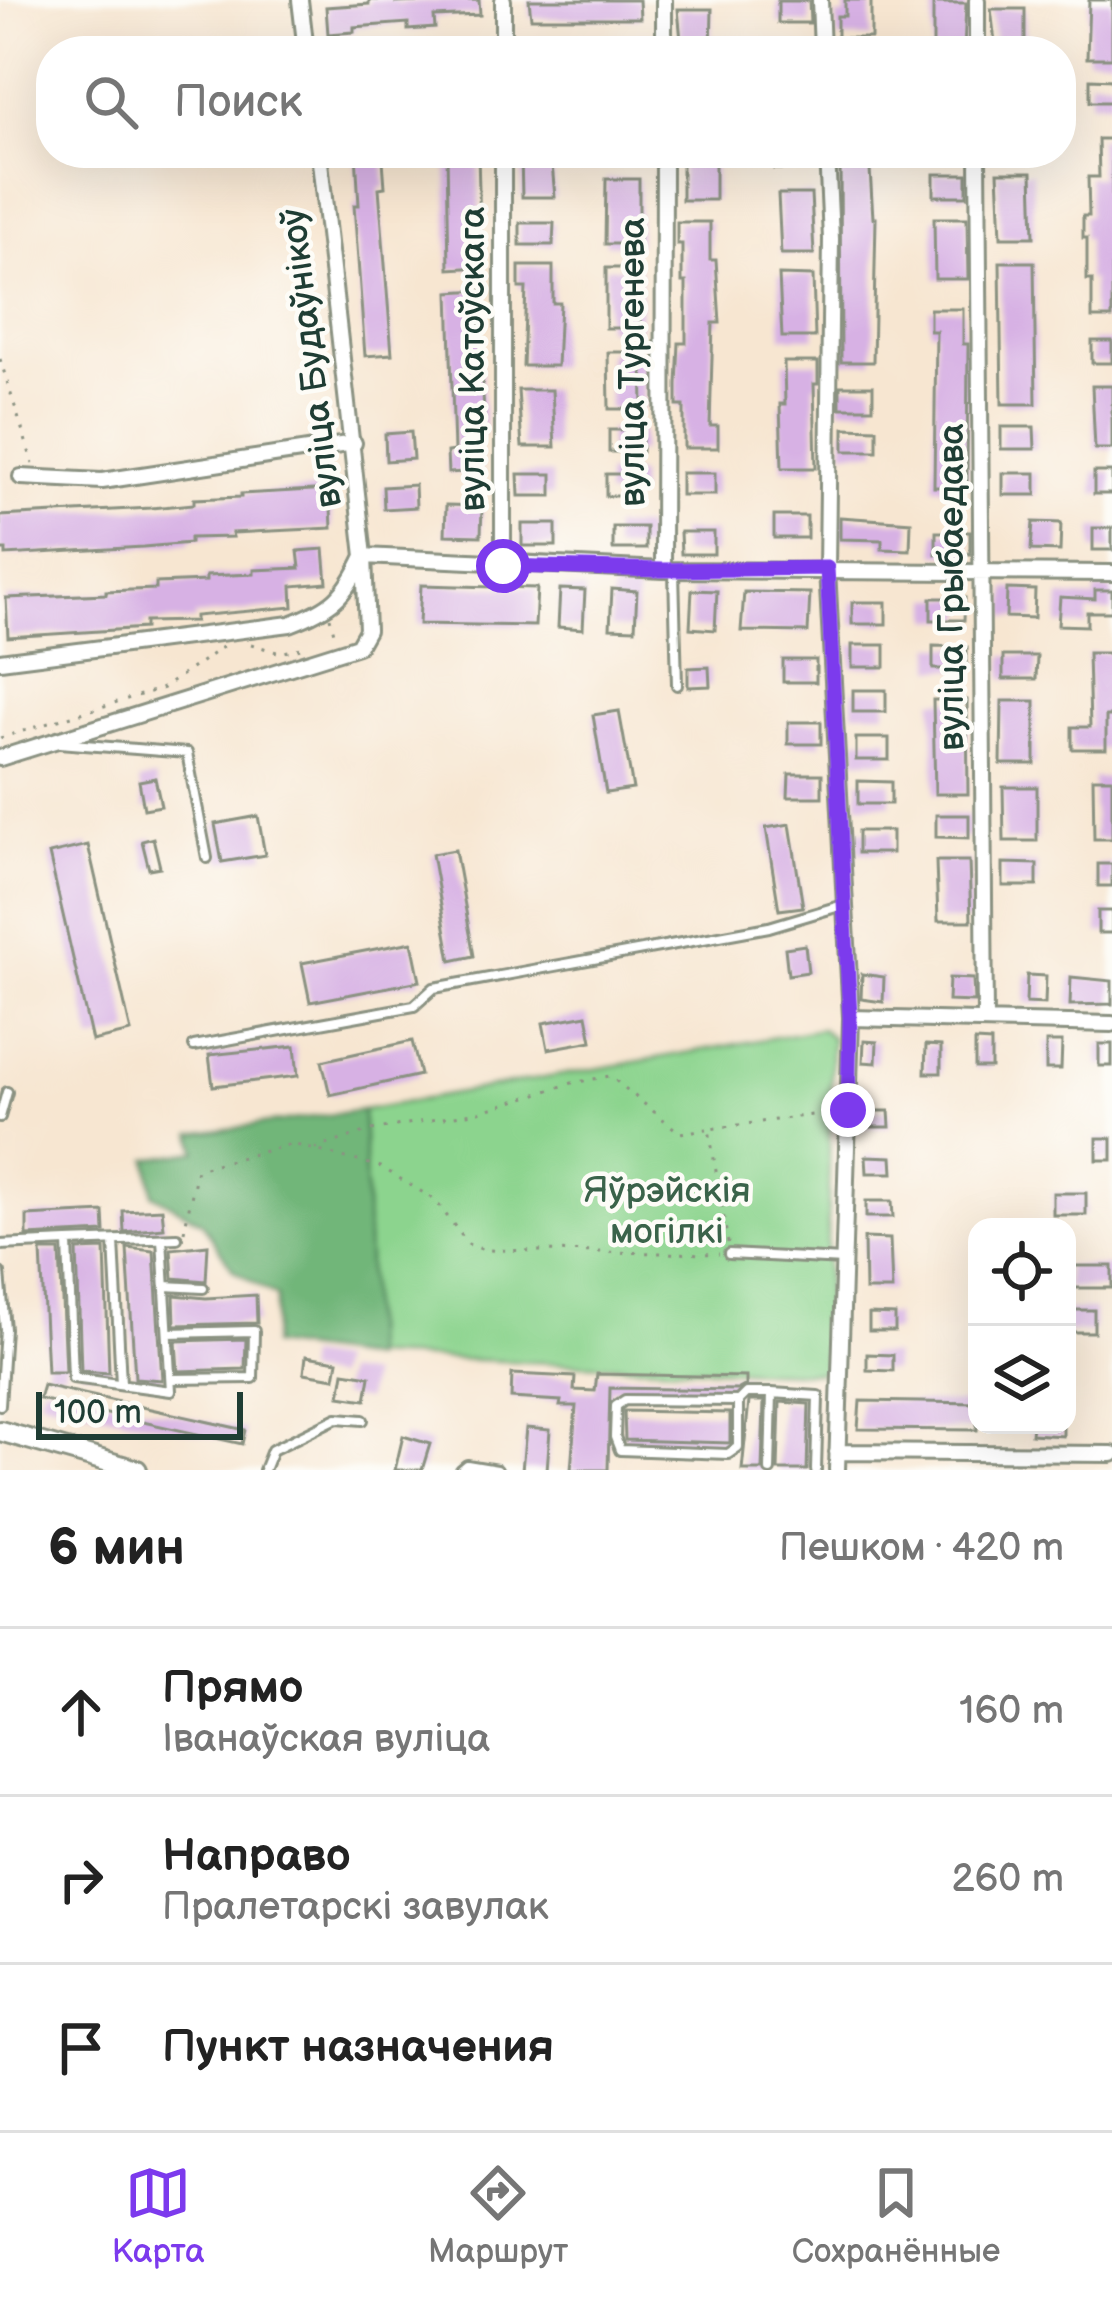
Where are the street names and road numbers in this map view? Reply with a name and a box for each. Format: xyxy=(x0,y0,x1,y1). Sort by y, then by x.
street label: вуліца Будаўнікоў xyxy=(272,205,352,510)
street label: вуліца Катоўскага xyxy=(452,207,495,511)
street label: вуліца Тургенева xyxy=(612,217,655,507)
street label: вуліца Грыбаедава xyxy=(931,423,974,751)

